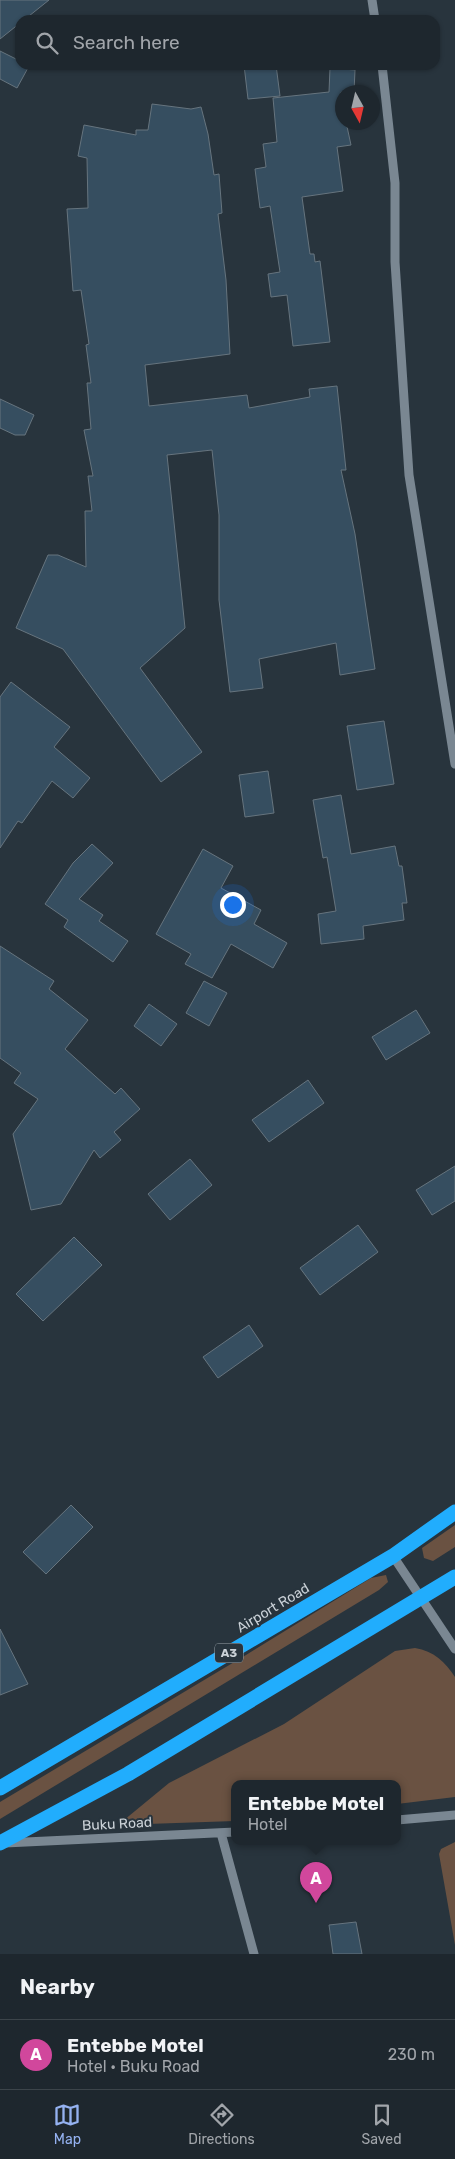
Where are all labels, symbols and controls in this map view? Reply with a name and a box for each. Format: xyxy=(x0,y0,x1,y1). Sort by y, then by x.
search box xyxy=(15,15,440,70)
icon: search xyxy=(33,29,61,57)
text: Search here xyxy=(73,31,180,54)
north arrow xyxy=(335,85,380,130)
your location xyxy=(220,892,246,918)
street label: Airport Road xyxy=(234,1580,312,1636)
road number: A3 xyxy=(215,1644,243,1662)
popup xyxy=(231,1780,401,1845)
text: Entebbe Motel xyxy=(248,1792,384,1815)
street label: Buku Road xyxy=(82,1814,152,1834)
text: Hotel xyxy=(248,1815,287,1834)
pin: A xyxy=(300,1862,332,1903)
text: Nearby xyxy=(20,1974,95,1999)
text: Entebbe Motel xyxy=(67,2034,204,2057)
text: A xyxy=(30,2045,42,2064)
text: 230 m xyxy=(388,2045,435,2064)
text: Hotel · Buku Road xyxy=(67,2057,200,2076)
tab: Map xyxy=(53,2101,81,2148)
tab: Directions xyxy=(188,2101,255,2148)
tab: Saved xyxy=(362,2101,402,2148)

